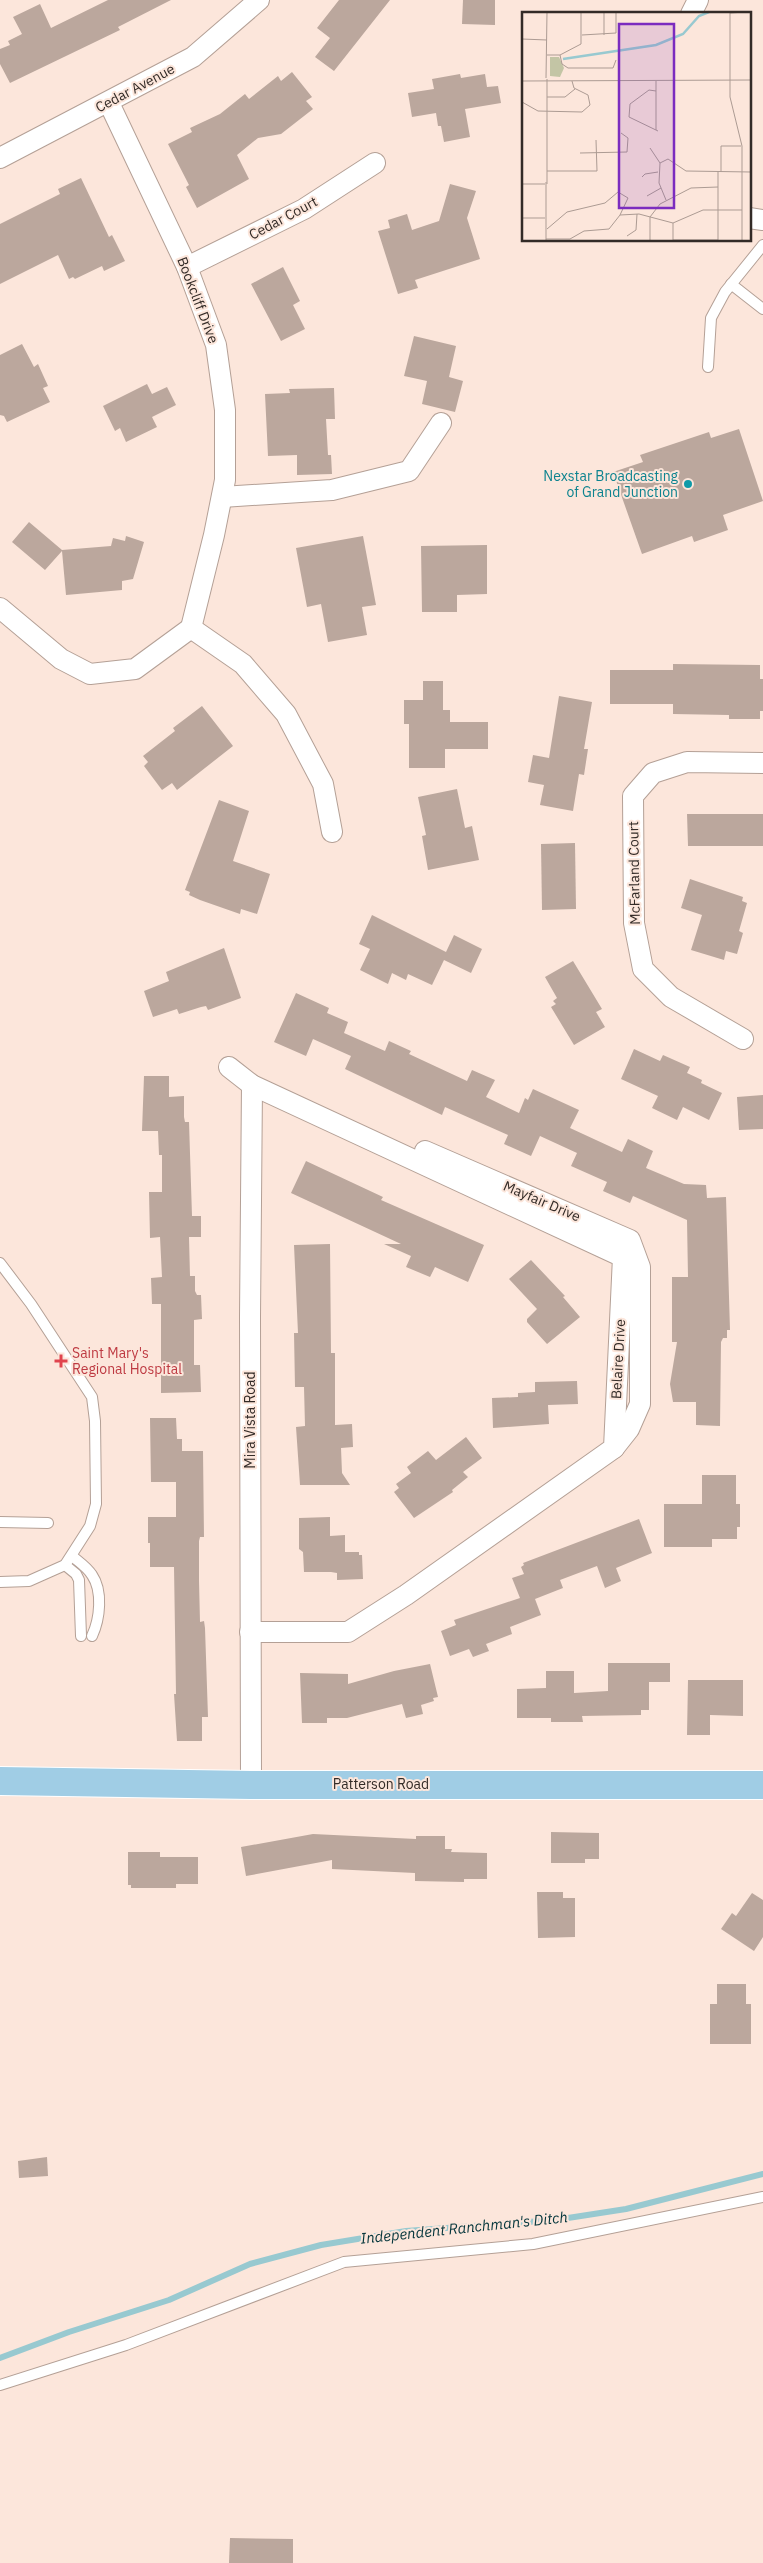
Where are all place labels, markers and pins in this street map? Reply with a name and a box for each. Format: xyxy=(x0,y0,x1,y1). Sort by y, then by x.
place label: Nexstar Broadcasting of Grand Junction xyxy=(543,467,679,501)
marker: Nexstar Broadcasting of Grand Junction xyxy=(682,478,694,490)
place label: Saint Mary's Regional Hospital xyxy=(72,1344,182,1378)
marker: Saint Mary's Regional Hospital xyxy=(54,1354,68,1368)

